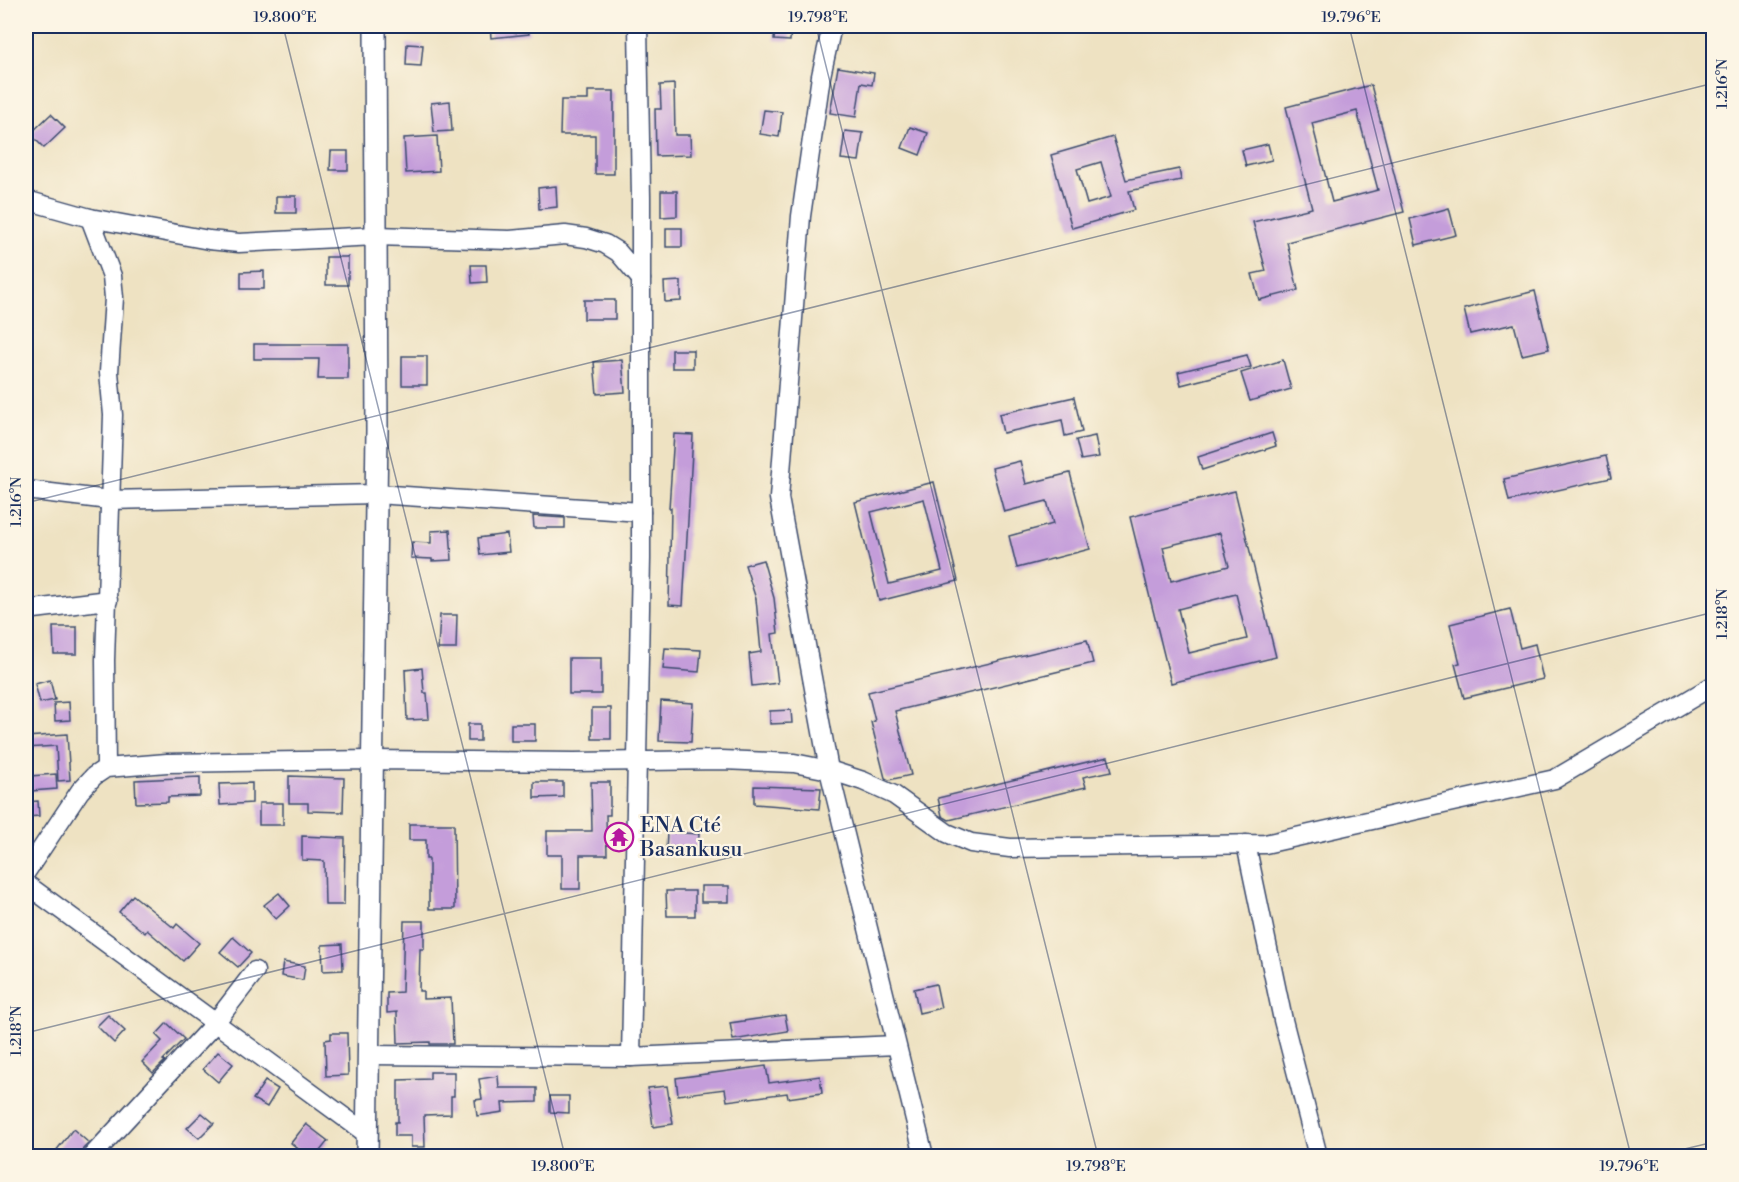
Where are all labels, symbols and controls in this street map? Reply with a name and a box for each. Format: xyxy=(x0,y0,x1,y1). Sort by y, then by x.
text: 19.800°E xyxy=(253,8,317,27)
text: 19.798°E xyxy=(788,8,848,27)
text: 19.796°E xyxy=(1321,8,1381,27)
text: 1.216°N xyxy=(1713,59,1732,109)
text: 1.216°N xyxy=(7,477,26,527)
text: 1.218°N xyxy=(1713,589,1732,639)
place label: ENA Cté Basankusu xyxy=(639,813,742,863)
temple icon: ENA Cté Basankusu xyxy=(603,821,635,853)
text: 1.218°N xyxy=(7,1006,26,1056)
text: 19.800°E xyxy=(531,1157,595,1176)
text: 19.798°E xyxy=(1066,1157,1126,1176)
text: 19.796°E xyxy=(1599,1157,1659,1176)

